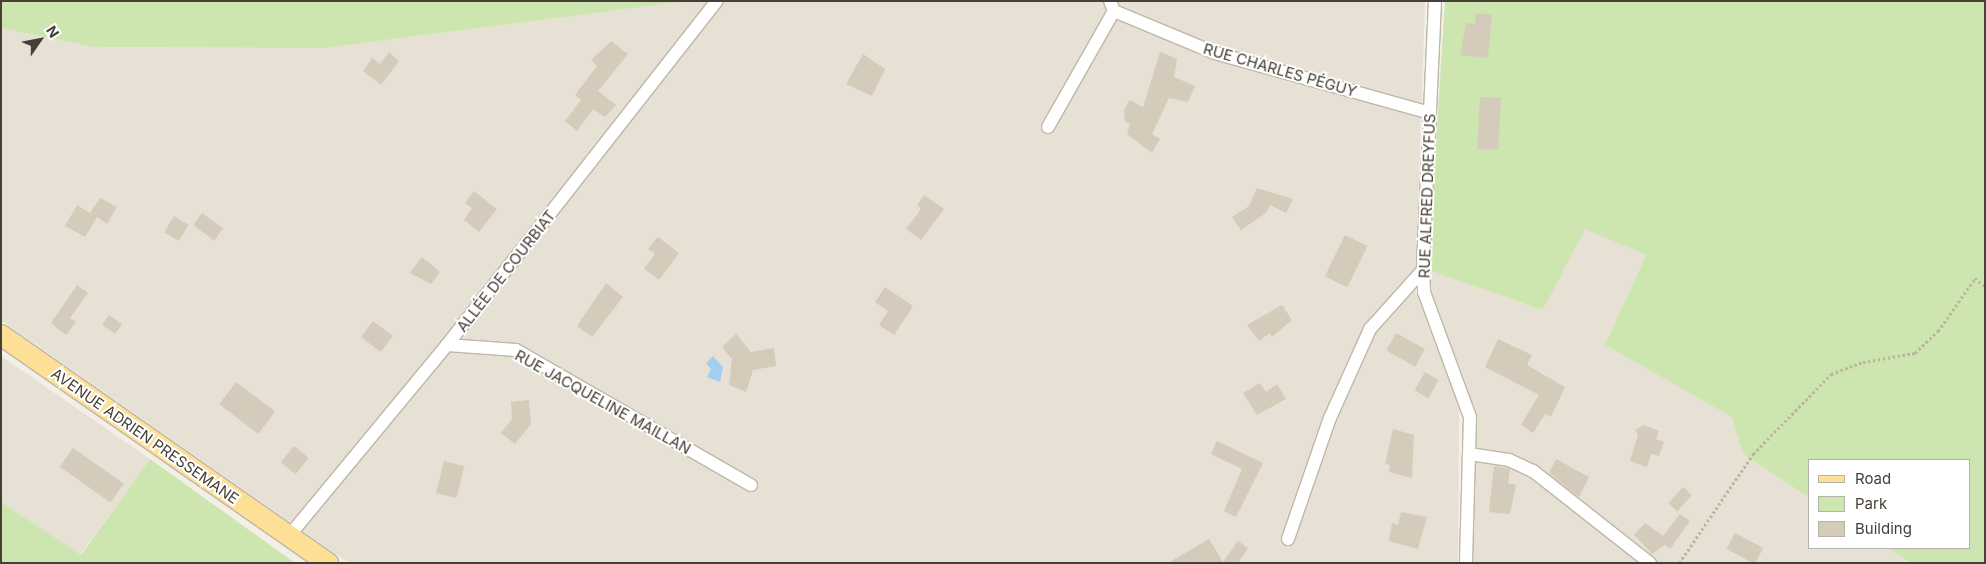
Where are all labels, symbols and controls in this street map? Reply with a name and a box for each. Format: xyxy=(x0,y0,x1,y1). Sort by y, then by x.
north arrow xyxy=(15,15,65,65)
text: N xyxy=(43,22,63,41)
street label: RUE CHARLES PÉGUY xyxy=(1201,39,1359,101)
street label: RUE ALFRED DREYFUS xyxy=(1415,113,1439,279)
street label: ALLÉE DE COURBIAT xyxy=(453,207,559,335)
street label: RUE JACQUELINE MAILLAN xyxy=(512,346,694,458)
street label: AVENUE ADRIEN PRESSEMANE xyxy=(48,364,242,508)
legend xyxy=(1808,459,1971,549)
text: Road xyxy=(1855,469,1891,488)
text: Park xyxy=(1855,494,1887,513)
text: Building xyxy=(1855,519,1912,538)

